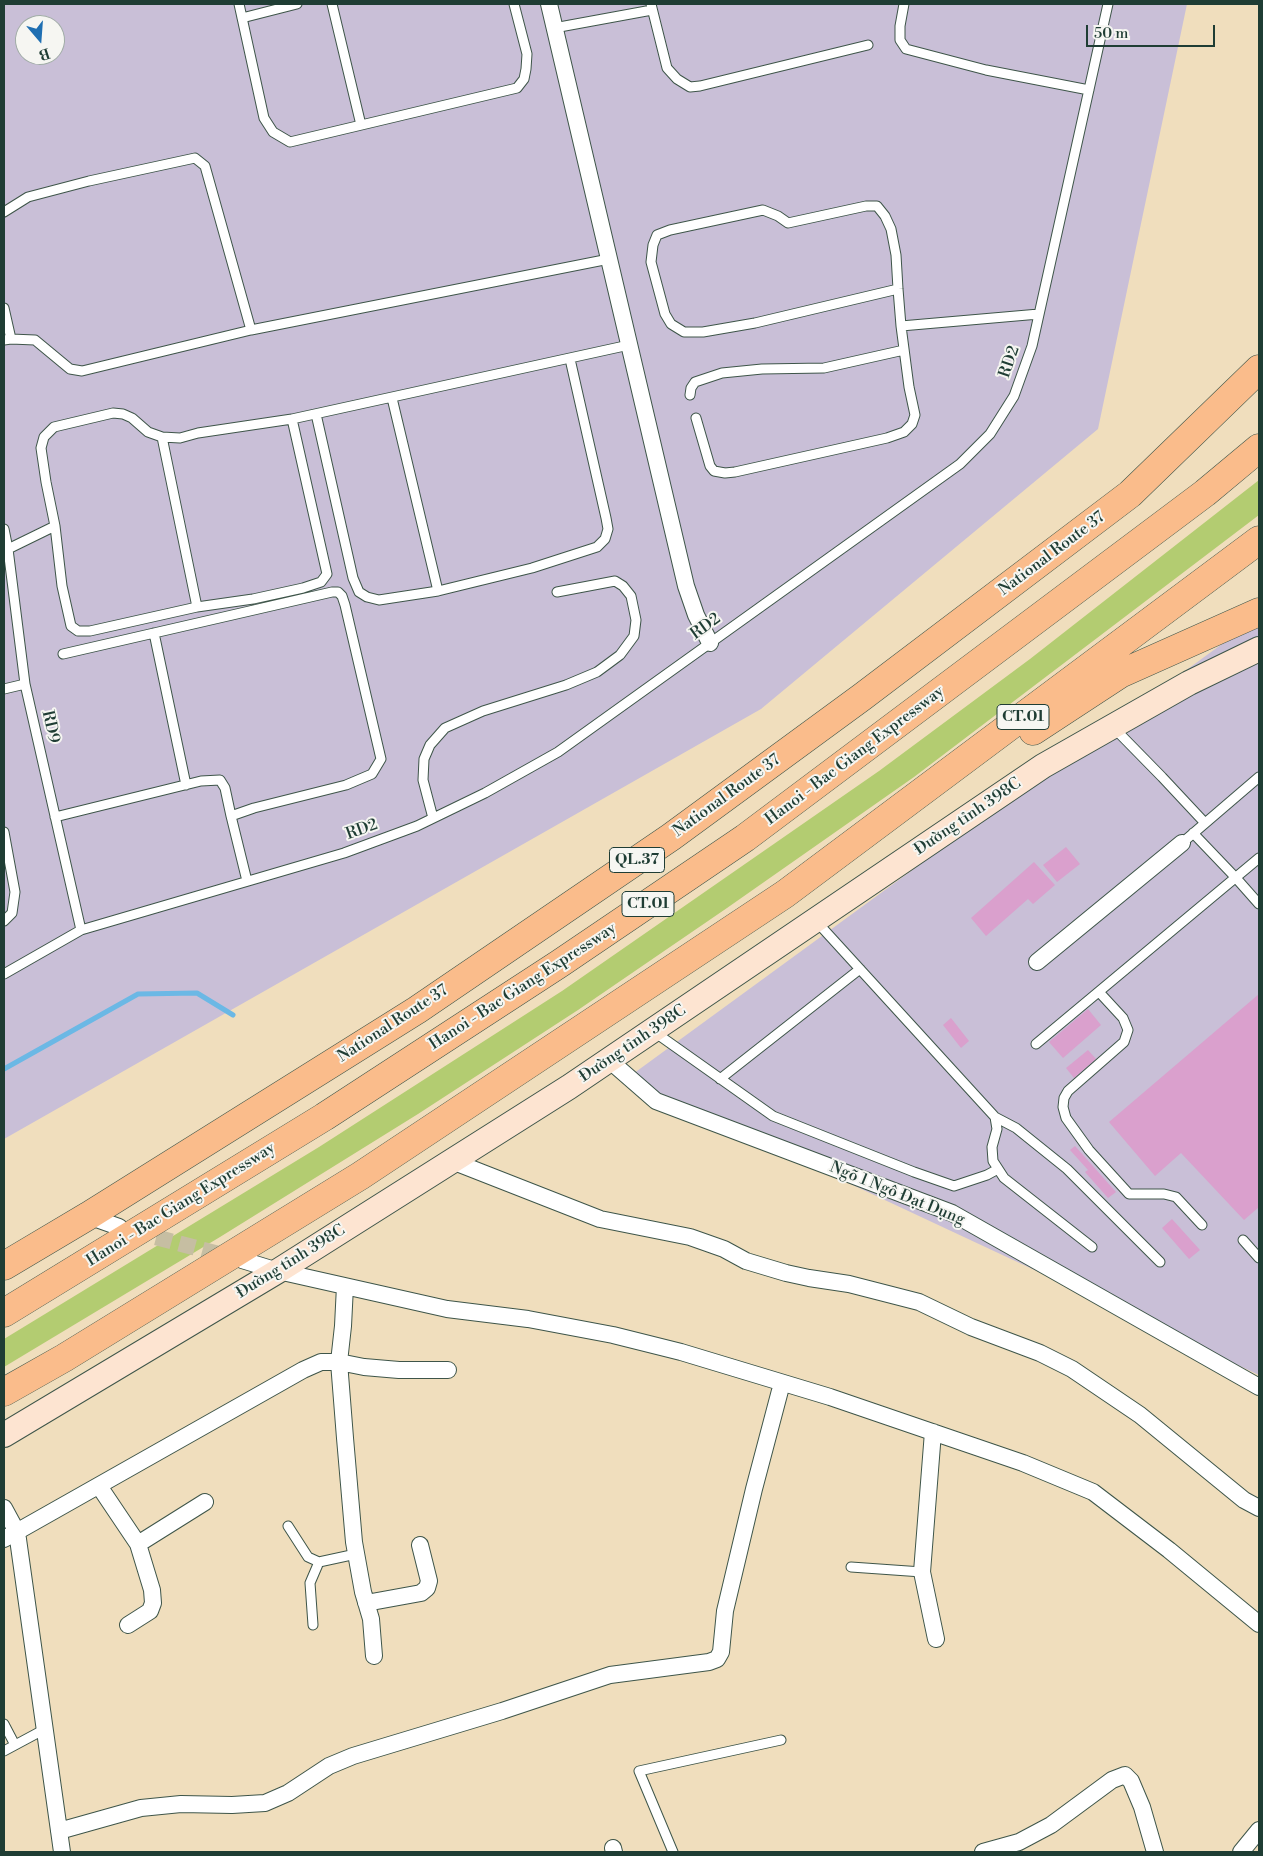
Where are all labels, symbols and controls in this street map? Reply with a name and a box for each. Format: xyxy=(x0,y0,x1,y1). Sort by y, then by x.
north arrow xyxy=(15,15,65,65)
scale bar xyxy=(1088,15,1217,47)
text: 50 m xyxy=(1094,24,1128,43)
text: B xyxy=(37,43,52,63)
street label: RD2 xyxy=(996,343,1024,381)
street label: National Route 37 xyxy=(995,508,1109,600)
street label: RD2 xyxy=(687,610,725,644)
street label: Hanoi - Bac Giang Expressway xyxy=(762,682,948,830)
road number: CT.01 xyxy=(997,704,1049,730)
street label: RD9 xyxy=(37,709,63,745)
street label: National Route 37 xyxy=(670,751,784,841)
street label: Đường tỉnh 398C xyxy=(911,774,1025,860)
street label: RD2 xyxy=(343,815,381,845)
road number: QL.37 xyxy=(610,848,664,872)
road number: CT.01 xyxy=(622,892,674,916)
street label: Hanoi - Bac Giang Expressway xyxy=(426,919,620,1055)
street label: National Route 37 xyxy=(334,981,452,1067)
street label: Đường tỉnh 398C xyxy=(576,1001,690,1087)
street label: Hanoi - Bac Giang Expressway xyxy=(83,1139,279,1271)
street label: Ngõ 1 Ngô Đạt Dụng xyxy=(827,1158,967,1230)
street label: Đường tỉnh 398C xyxy=(233,1221,349,1303)

